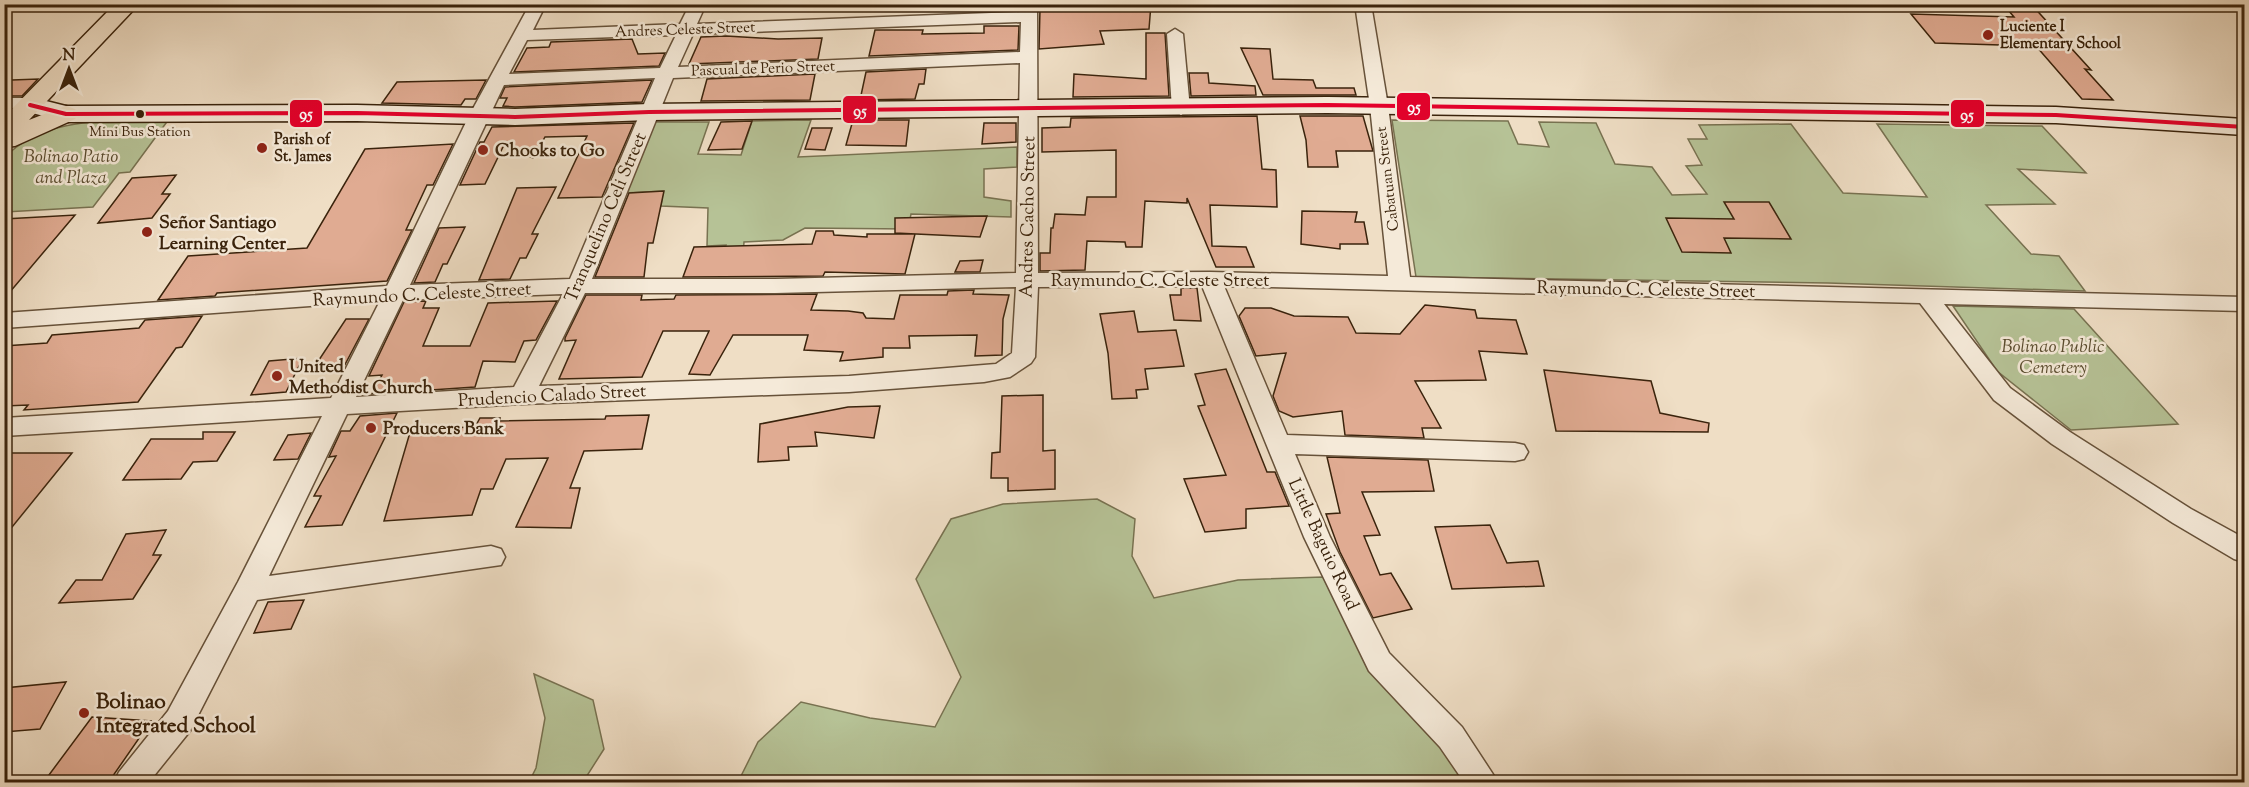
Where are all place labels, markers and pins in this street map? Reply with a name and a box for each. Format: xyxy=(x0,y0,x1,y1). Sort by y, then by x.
place label: Luciente I Elementary School xyxy=(2000,17,2122,55)
marker: Luciente I Elementary School xyxy=(1981,28,1995,42)
marker: Mini Bus Station xyxy=(134,108,146,120)
place label: Mini Bus Station xyxy=(89,123,191,143)
place label: Parish of St. James xyxy=(274,130,332,168)
place label: Chooks to Go xyxy=(495,139,605,165)
marker: Parish of St. James xyxy=(255,141,269,155)
marker: Chooks to Go xyxy=(476,143,490,157)
place label: Señor Santiago Learning Center xyxy=(159,211,286,258)
marker: Señor Santiago Learning Center xyxy=(140,225,154,239)
place label: United Methodist Church xyxy=(289,355,433,402)
marker: United Methodist Church xyxy=(270,369,284,383)
place label: Producers Bank xyxy=(383,417,504,443)
marker: Producers Bank xyxy=(364,421,378,435)
place label: Bolinao Integrated School xyxy=(96,688,256,742)
marker: Bolinao Integrated School xyxy=(77,706,91,720)

